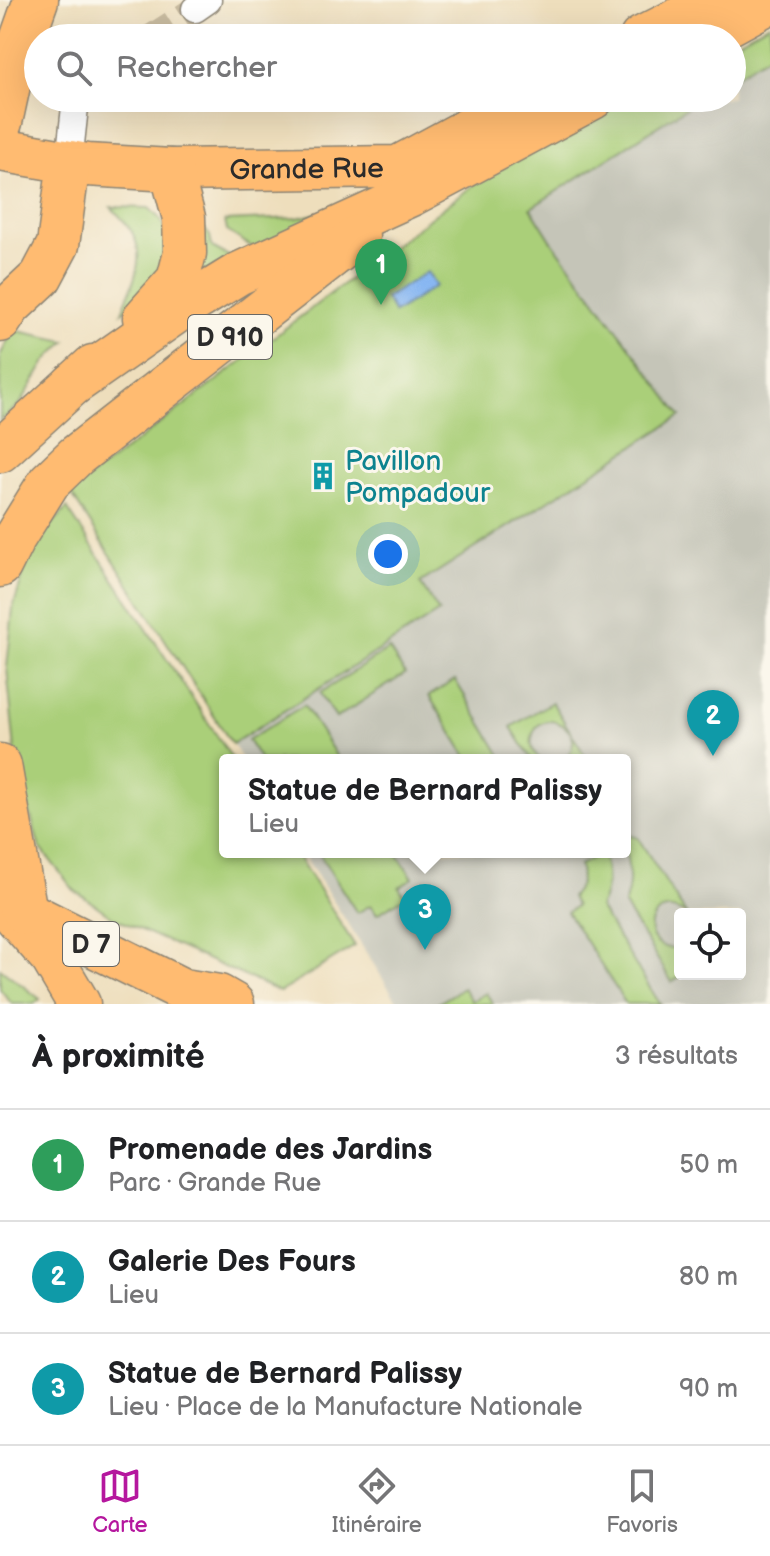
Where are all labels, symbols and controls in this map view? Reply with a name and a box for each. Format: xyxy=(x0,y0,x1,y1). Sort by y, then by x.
search box xyxy=(24,24,746,112)
icon: search xyxy=(52,46,96,90)
text: Rechercher xyxy=(116,50,277,86)
street label: Grande Rue xyxy=(229,152,384,187)
pin: 1 xyxy=(355,239,407,305)
road number: D 910 xyxy=(188,315,272,359)
place label: Pavillon Pompadour xyxy=(345,445,491,510)
building icon: Pavillon Pompadour xyxy=(308,461,338,491)
your location xyxy=(368,534,408,574)
pin: 2 xyxy=(687,690,739,756)
popup xyxy=(219,754,631,858)
text: Statue de Bernard Palissy xyxy=(248,773,602,809)
text: Lieu xyxy=(248,809,299,840)
pin: 3 xyxy=(399,884,451,950)
map controls xyxy=(674,908,746,980)
button: locate xyxy=(674,908,746,980)
road number: D 7 xyxy=(63,922,119,966)
text: À proximité xyxy=(32,1036,205,1077)
text: 3 résultats xyxy=(615,1041,738,1072)
text: Promenade des Jardins xyxy=(108,1132,432,1168)
text: 1 xyxy=(53,1150,63,1181)
text: 50 m xyxy=(679,1150,738,1181)
text: Parc · Grande Rue xyxy=(108,1168,321,1199)
text: Galerie Des Fours xyxy=(108,1244,356,1280)
text: 2 xyxy=(50,1262,66,1293)
text: 80 m xyxy=(679,1262,738,1293)
text: Lieu xyxy=(108,1280,159,1311)
text: Statue de Bernard Palissy xyxy=(108,1356,462,1392)
text: 3 xyxy=(50,1374,66,1405)
text: 90 m xyxy=(679,1374,738,1405)
text: Lieu · Place de la Manufacture Nationale xyxy=(108,1392,582,1423)
tab: Carte xyxy=(92,1464,148,1539)
tab: Itinéraire xyxy=(332,1464,422,1539)
tab: Favoris xyxy=(606,1464,678,1539)

